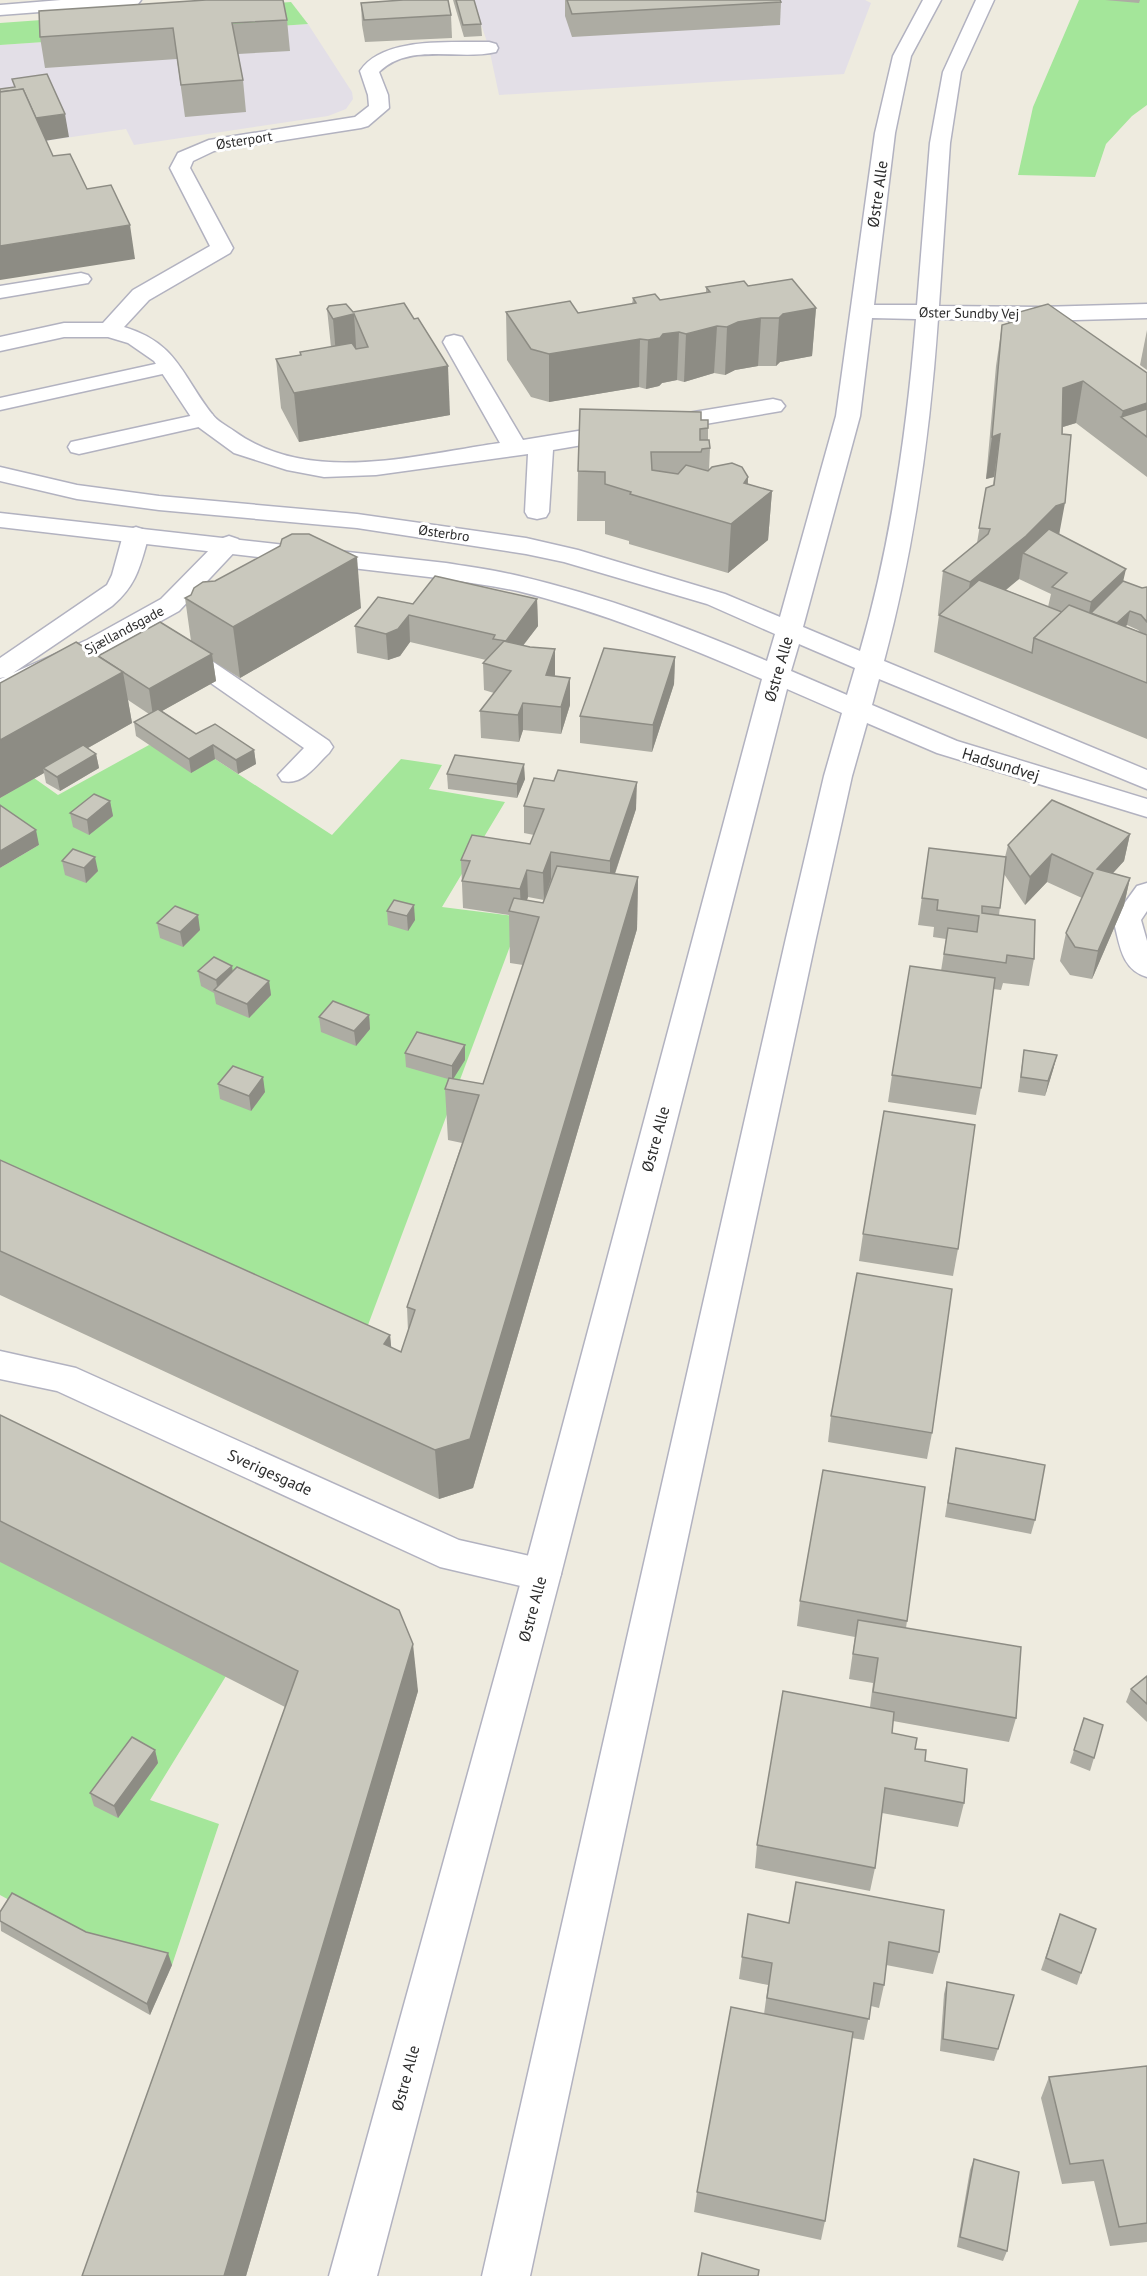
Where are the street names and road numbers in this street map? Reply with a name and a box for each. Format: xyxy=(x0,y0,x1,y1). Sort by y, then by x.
street label: Østerport xyxy=(214,127,274,153)
street label: Østre Alle xyxy=(862,159,892,229)
street label: Øster Sundby Vej xyxy=(919,303,1019,323)
street label: Østerbro xyxy=(417,520,471,546)
street label: Sjællandsgade xyxy=(81,601,167,659)
street label: Østre Alle xyxy=(759,634,797,704)
street label: Hadsundvej xyxy=(960,743,1042,785)
street label: Østre Alle xyxy=(637,1104,673,1174)
street label: Sverigesgade xyxy=(225,1444,315,1500)
street label: Østre Alle xyxy=(514,1574,550,1644)
street label: Østre Alle xyxy=(387,2043,423,2113)

